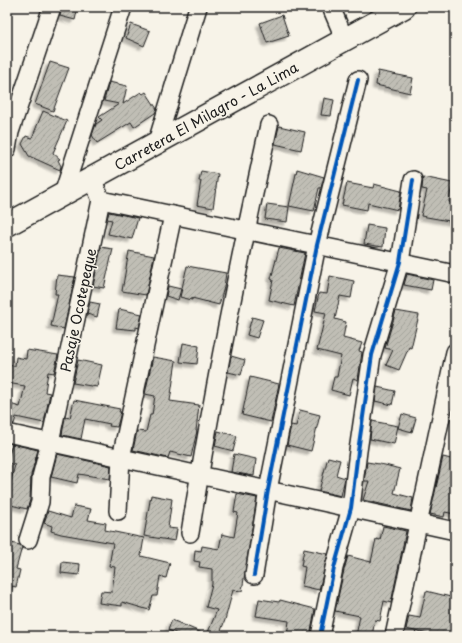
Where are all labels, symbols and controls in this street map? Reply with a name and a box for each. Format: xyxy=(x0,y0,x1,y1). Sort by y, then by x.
street label: Carretera El Milagro - La Lima xyxy=(110,56,302,176)
street label: Pasaje Ocotepeque xyxy=(55,246,101,374)

